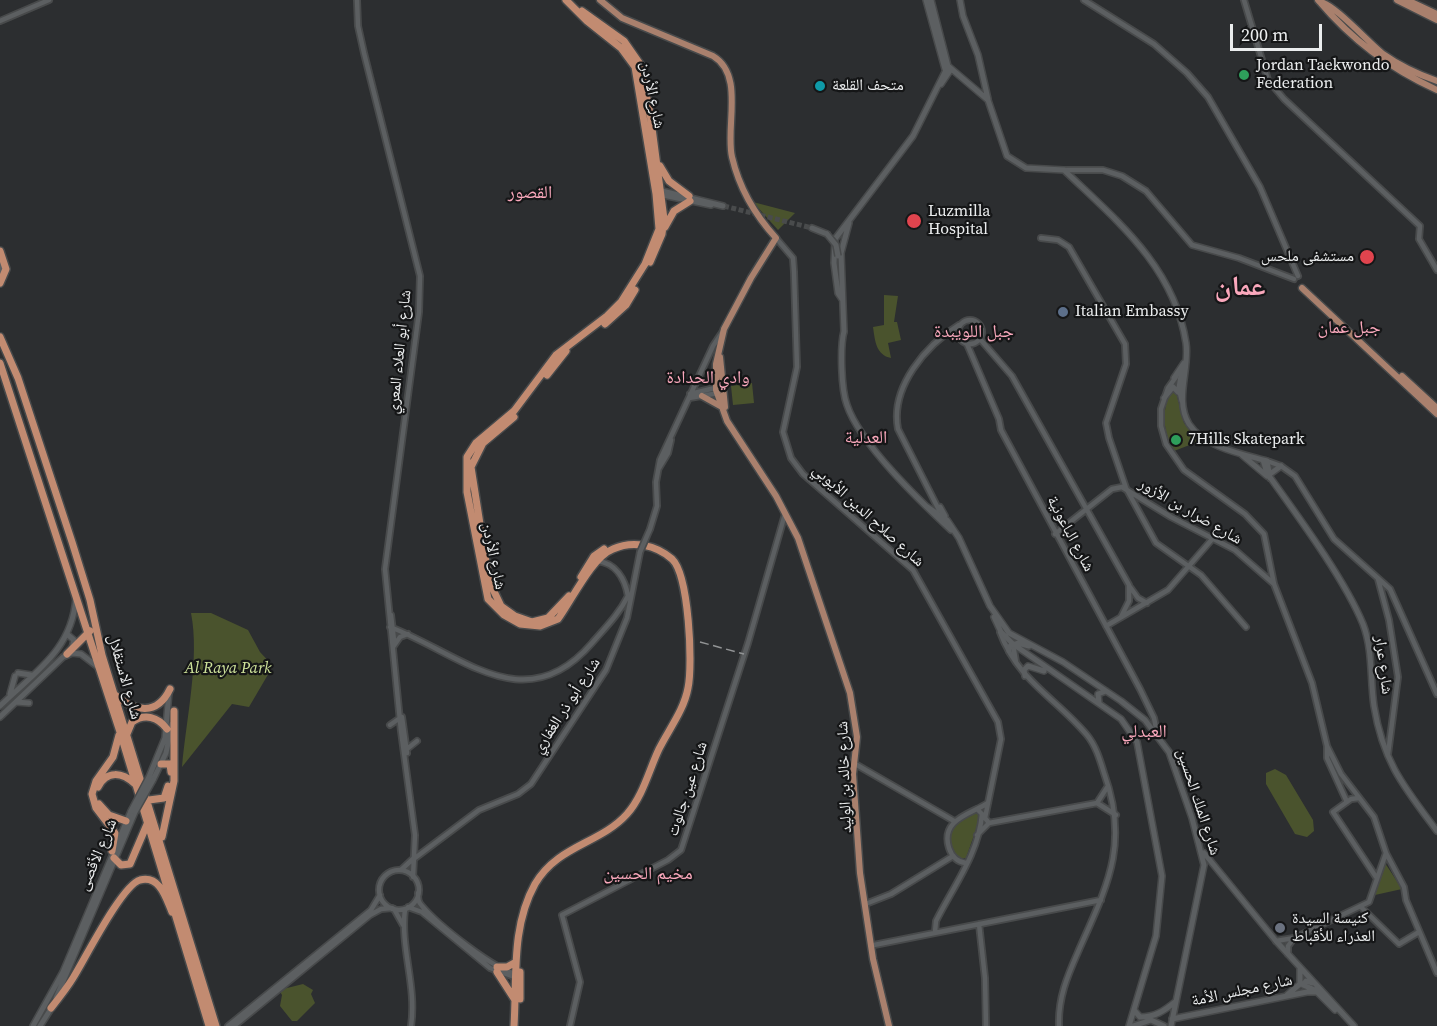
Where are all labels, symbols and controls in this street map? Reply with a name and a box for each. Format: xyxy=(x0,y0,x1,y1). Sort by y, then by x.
scale bar xyxy=(1233,12,1324,50)
text: 200 m xyxy=(1241,22,1288,47)
place label: Jordan Taekwondo Federation xyxy=(1256,56,1390,94)
street label: شارع الأردن xyxy=(635,60,669,130)
marker: Jordan Taekwondo Federation xyxy=(1237,68,1251,82)
place label: متحف القلعة xyxy=(832,76,904,96)
marker: متحف القلعة xyxy=(813,79,827,93)
district label: القصور xyxy=(508,182,552,204)
place label: Luzmilla Hospital xyxy=(928,202,990,240)
marker: Luzmilla Hospital xyxy=(905,212,923,230)
place label: مستشفى ملحس xyxy=(1261,247,1354,267)
marker: مستشفى ملحس xyxy=(1358,248,1376,266)
district label: عمان xyxy=(1214,271,1266,305)
street label: شارع أبو العلاء المعري xyxy=(384,289,416,415)
place label: Italian Embassy xyxy=(1075,302,1189,322)
marker: Italian Embassy xyxy=(1056,305,1070,319)
district label: جبل عمان xyxy=(1317,317,1381,339)
district label: جبل اللويبدة xyxy=(934,321,1014,343)
district label: وادي الحدادة xyxy=(666,367,750,389)
district label: العدلية xyxy=(845,427,887,449)
place label: 7Hills Skatepark xyxy=(1188,430,1304,450)
marker: 7Hills Skatepark xyxy=(1169,433,1183,447)
street label: شارع صلاح الدين الأيوبي xyxy=(808,461,928,571)
street label: شارع ضرار بن الأزور xyxy=(1135,475,1245,549)
street label: شارع الباعونية xyxy=(1042,493,1098,575)
street label: شارع الأردن xyxy=(476,521,510,591)
street label: شارع الاستقلال xyxy=(103,632,145,722)
street label: شارع عرار xyxy=(1370,635,1396,695)
street label: شارع أبو ذر الغفاري xyxy=(529,655,605,757)
park label: Al Raya Park xyxy=(184,659,272,679)
street label: شارع خالد بن الوليد xyxy=(833,721,857,833)
district label: العبدلي xyxy=(1121,721,1167,743)
street label: شارع عين جالوت xyxy=(664,739,712,839)
street label: شارع الملك الحسين xyxy=(1172,746,1224,858)
street label: شارع الأقصى xyxy=(74,816,122,894)
district label: مخيم الحسين xyxy=(603,863,693,885)
place label: كنيسة السيدة العذراء للأقباط xyxy=(1292,909,1375,947)
marker: كنيسة السيدة العذراء للأقباط xyxy=(1273,921,1287,935)
street label: شارع مجلس الأمة xyxy=(1190,971,1294,1011)

